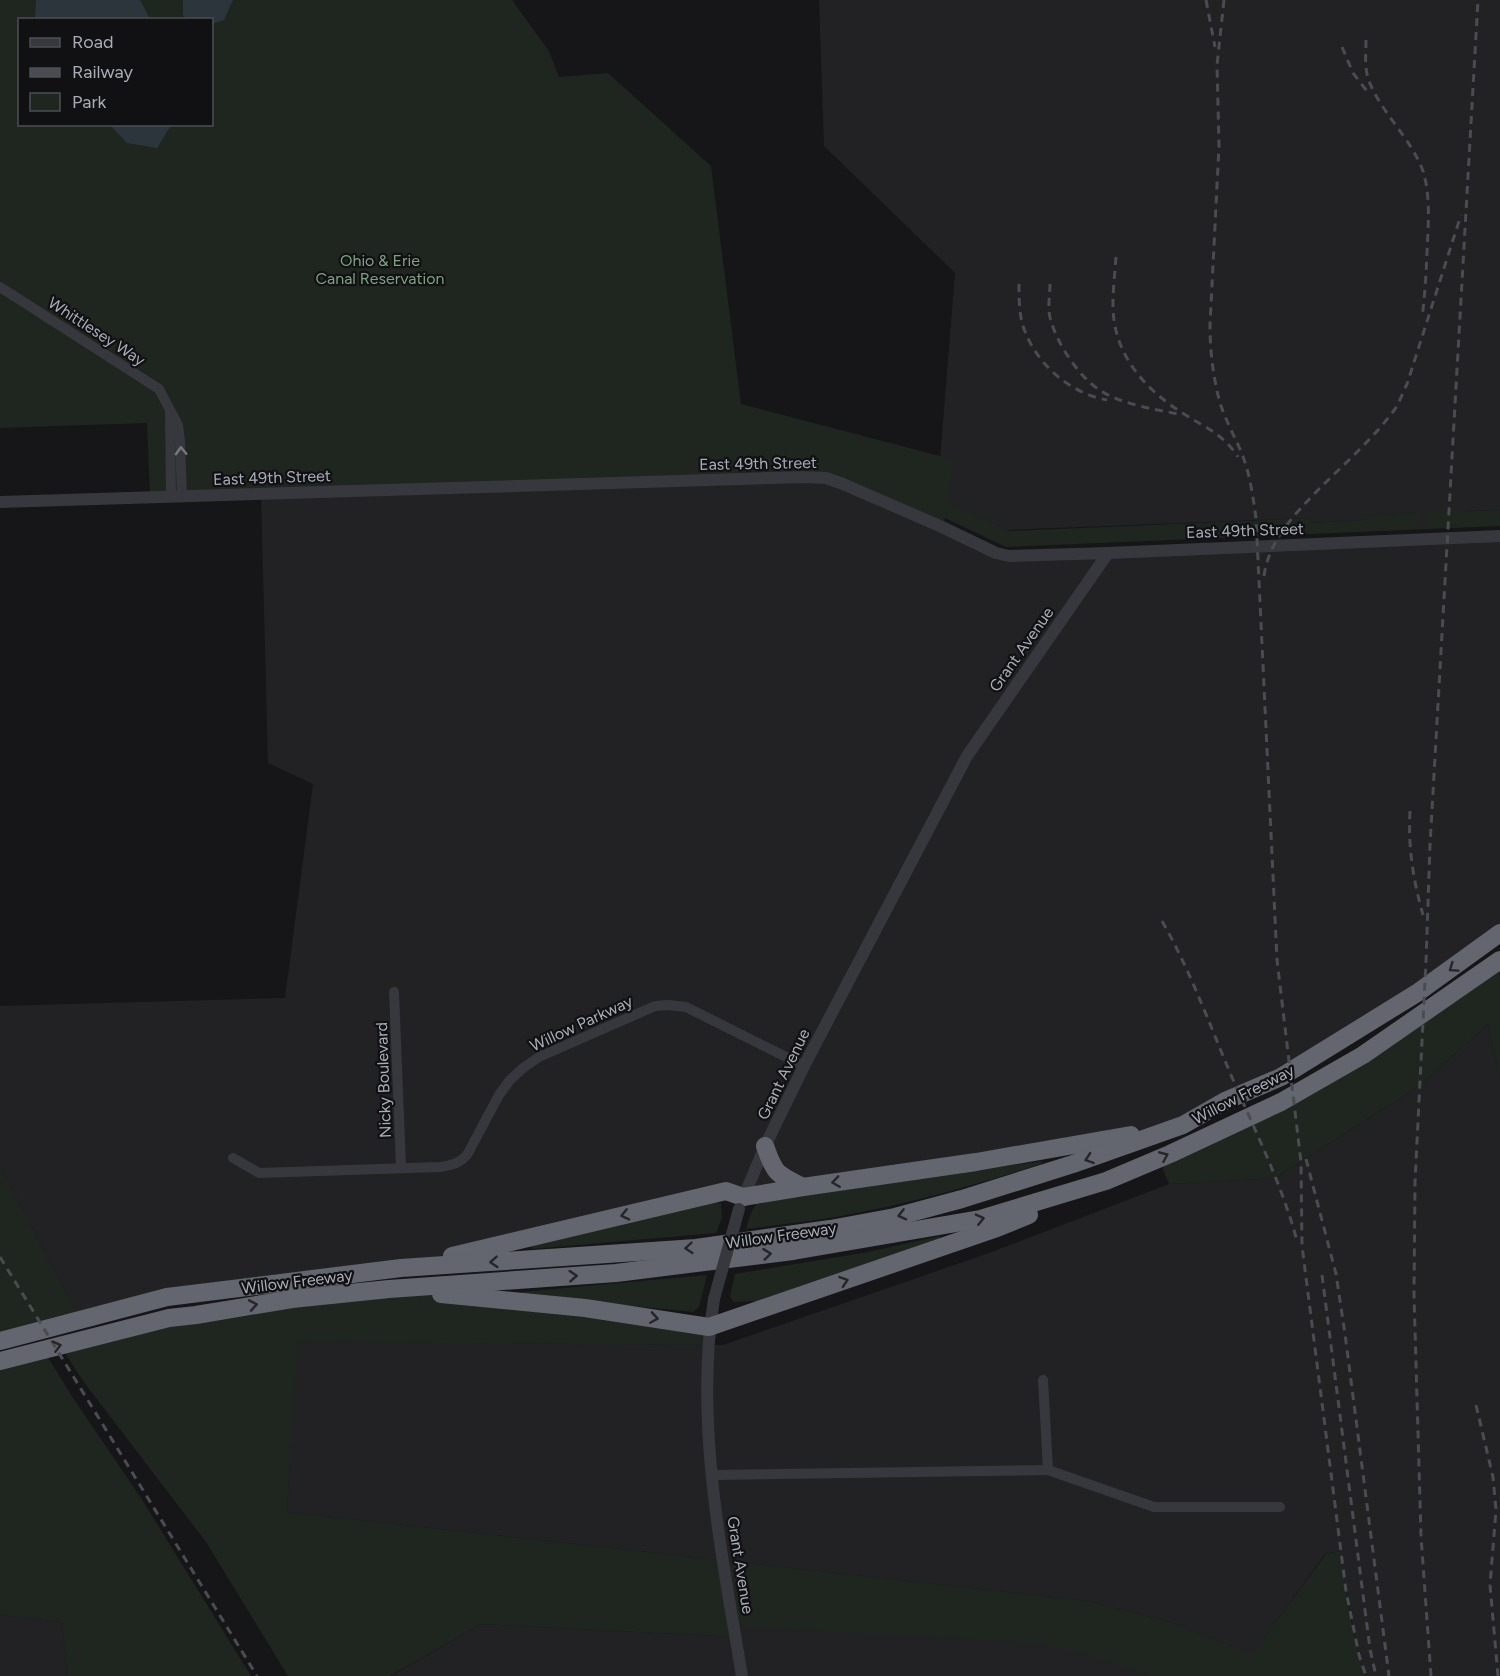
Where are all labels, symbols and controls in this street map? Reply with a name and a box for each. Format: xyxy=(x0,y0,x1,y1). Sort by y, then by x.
legend xyxy=(18,18,213,126)
text: Road xyxy=(72,31,113,53)
text: Railway xyxy=(72,61,134,83)
text: Park xyxy=(72,91,107,113)
park label: Ohio & Erie Canal Reservation xyxy=(316,251,445,288)
street label: Whittlesey Way xyxy=(45,293,149,370)
one-way arrow xyxy=(174,447,187,456)
street label: East 49th Street xyxy=(699,453,817,474)
street label: East 49th Street xyxy=(213,466,331,489)
street label: East 49th Street xyxy=(1186,519,1304,542)
street label: Grant Avenue xyxy=(985,603,1058,695)
one-way arrow xyxy=(1448,961,1459,972)
street label: Willow Parkway xyxy=(527,991,636,1056)
street label: Nicky Boulevard xyxy=(372,1022,395,1138)
street label: Grant Avenue xyxy=(753,1025,814,1123)
street label: Willow Freeway xyxy=(1189,1060,1298,1128)
one-way arrow xyxy=(1084,1151,1095,1164)
one-way arrow xyxy=(1158,1151,1169,1163)
one-way arrow xyxy=(831,1176,840,1188)
one-way arrow xyxy=(897,1207,907,1220)
one-way arrow xyxy=(621,1208,631,1221)
one-way arrow xyxy=(974,1213,984,1226)
street label: Willow Freeway xyxy=(724,1218,838,1253)
one-way arrow xyxy=(684,1242,693,1255)
one-way arrow xyxy=(762,1249,771,1261)
one-way arrow xyxy=(490,1255,499,1268)
street label: Willow Freeway xyxy=(240,1265,354,1298)
one-way arrow xyxy=(568,1270,577,1283)
one-way arrow xyxy=(838,1275,849,1288)
one-way arrow xyxy=(248,1299,258,1312)
one-way arrow xyxy=(650,1312,659,1324)
one-way arrow xyxy=(51,1341,61,1354)
street label: Grant Avenue xyxy=(723,1515,758,1616)

